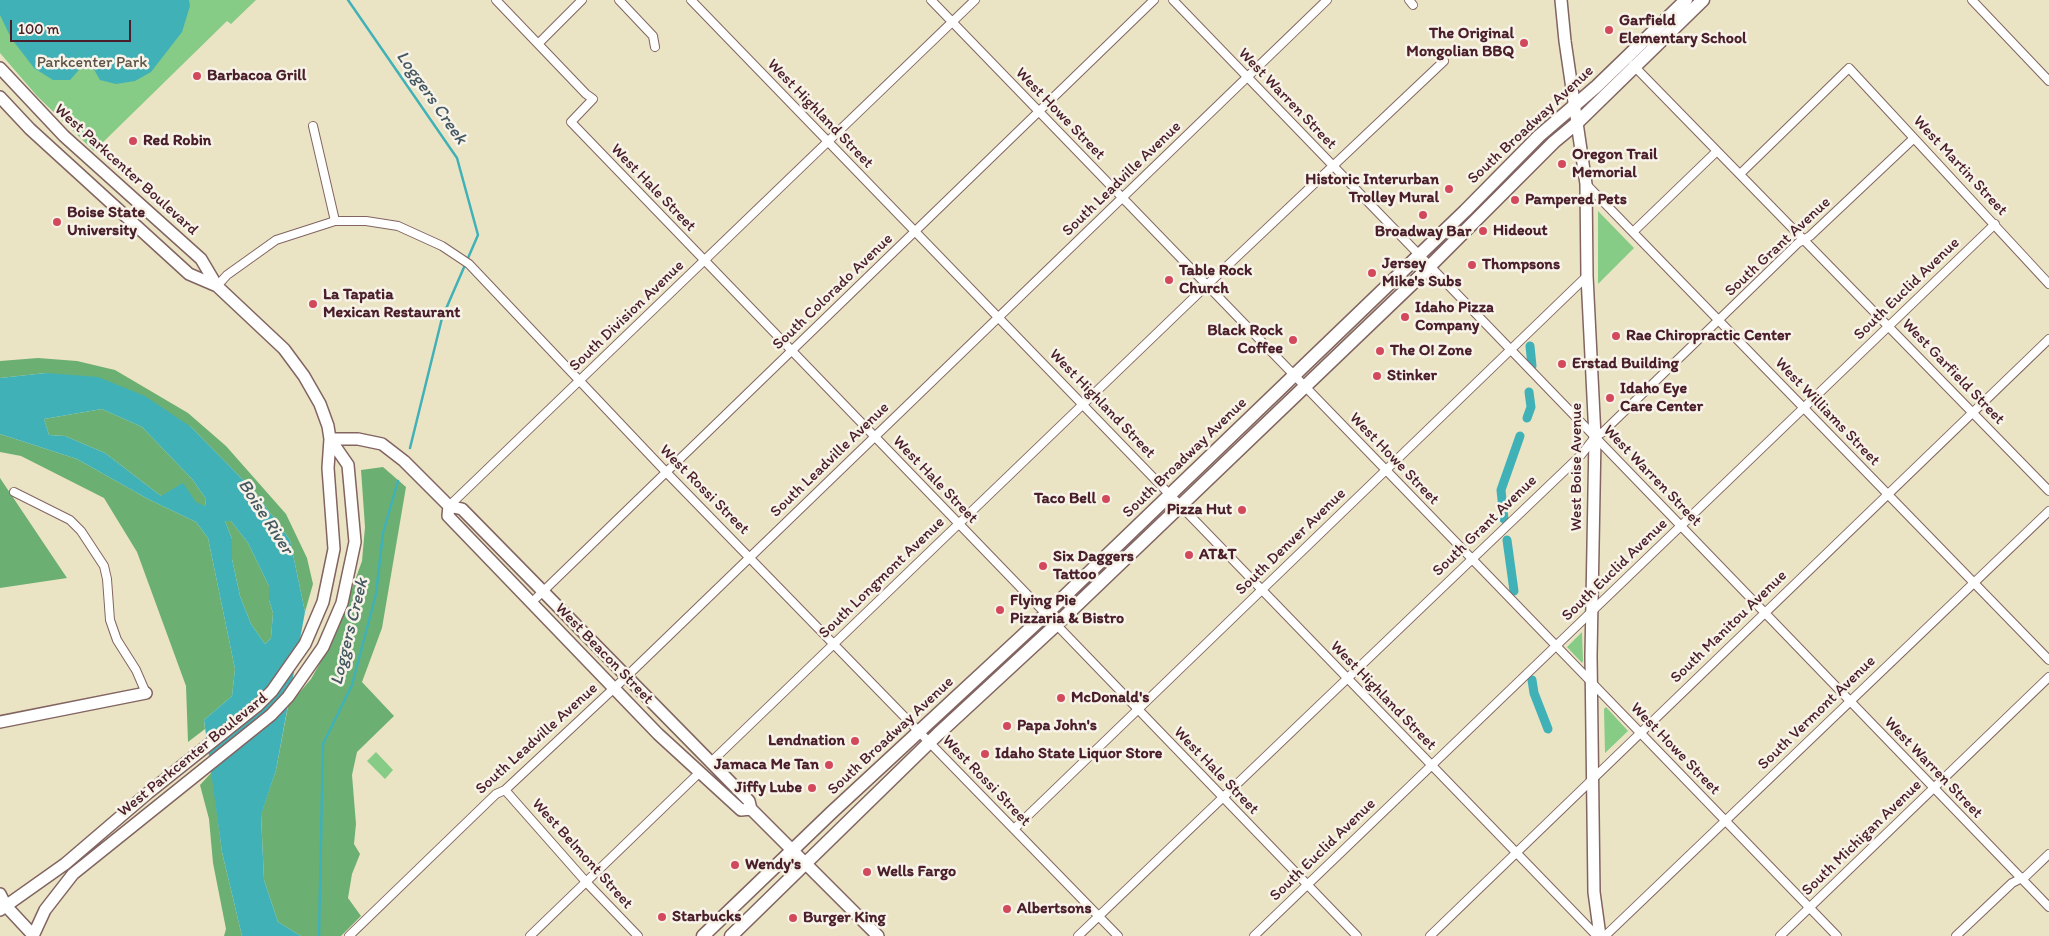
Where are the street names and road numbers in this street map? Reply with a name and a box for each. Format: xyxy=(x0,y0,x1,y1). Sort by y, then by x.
street label: West Warren Street xyxy=(1234,44,1340,154)
street label: West Highland Street xyxy=(763,55,877,173)
street label: South Broadway Avenue xyxy=(1464,62,1598,188)
street label: West Howe Street xyxy=(1011,64,1109,164)
street label: West Parkcenter Boulevard xyxy=(50,100,202,240)
street label: West Martin Street xyxy=(1909,112,2011,220)
street label: South Leadville Avenue xyxy=(1059,117,1185,241)
street label: West Hale Street xyxy=(606,140,700,236)
street label: South Grant Avenue xyxy=(1721,193,1835,301)
street label: South Colorado Avenue xyxy=(769,230,897,354)
street label: South Euclid Avenue xyxy=(1850,234,1964,344)
street label: South Division Avenue xyxy=(566,256,688,376)
street label: West Garfield Street xyxy=(1897,315,2009,429)
street label: West Highland Street xyxy=(1045,345,1159,463)
street label: West Williams Street xyxy=(1770,354,1884,470)
street label: South Broadway Avenue xyxy=(1119,394,1251,522)
street label: South Leadville Avenue xyxy=(767,398,893,522)
street label: West Boise Avenue xyxy=(1567,403,1587,531)
street label: West Howe Street xyxy=(1345,409,1443,509)
street label: West Warren Street xyxy=(1599,421,1705,531)
street label: West Hale Street xyxy=(888,432,982,528)
street label: West Rossi Street xyxy=(655,441,753,539)
street label: South Grant Avenue xyxy=(1429,471,1541,581)
street label: South Denver Avenue xyxy=(1232,484,1350,600)
street label: South Longmont Avenue xyxy=(815,513,949,643)
street label: South Euclid Avenue xyxy=(1558,515,1672,625)
street label: South Manitou Avenue xyxy=(1667,566,1791,688)
street label: West Beacon Street xyxy=(551,599,657,709)
street label: West Highland Street xyxy=(1326,637,1440,755)
street label: South Vermont Avenue xyxy=(1754,652,1880,774)
street label: South Broadway Avenue xyxy=(824,673,958,799)
street label: South Leadville Avenue xyxy=(472,679,602,799)
street label: West Parkcenter Boulevard xyxy=(114,689,272,821)
street label: West Howe Street xyxy=(1626,699,1724,799)
street label: West Warren Street xyxy=(1880,713,1986,823)
street label: West Hale Street xyxy=(1169,723,1263,819)
street label: West Rossi Street xyxy=(938,731,1034,831)
street label: South Michigan Avenue xyxy=(1798,776,1926,900)
street label: West Belmont Street xyxy=(527,795,637,913)
street label: South Euclid Avenue xyxy=(1266,795,1380,905)

